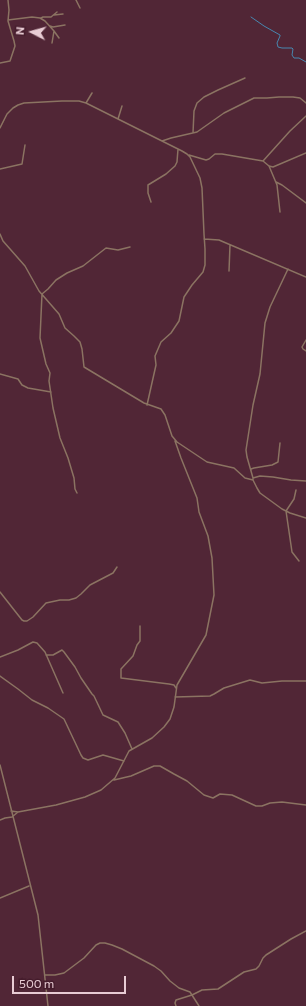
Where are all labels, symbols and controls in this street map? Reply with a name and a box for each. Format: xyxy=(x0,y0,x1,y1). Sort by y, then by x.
north arrow xyxy=(12,12,52,52)
text: N xyxy=(13,26,26,35)
scale bar xyxy=(14,968,128,994)
text: 500 m xyxy=(19,976,54,990)

